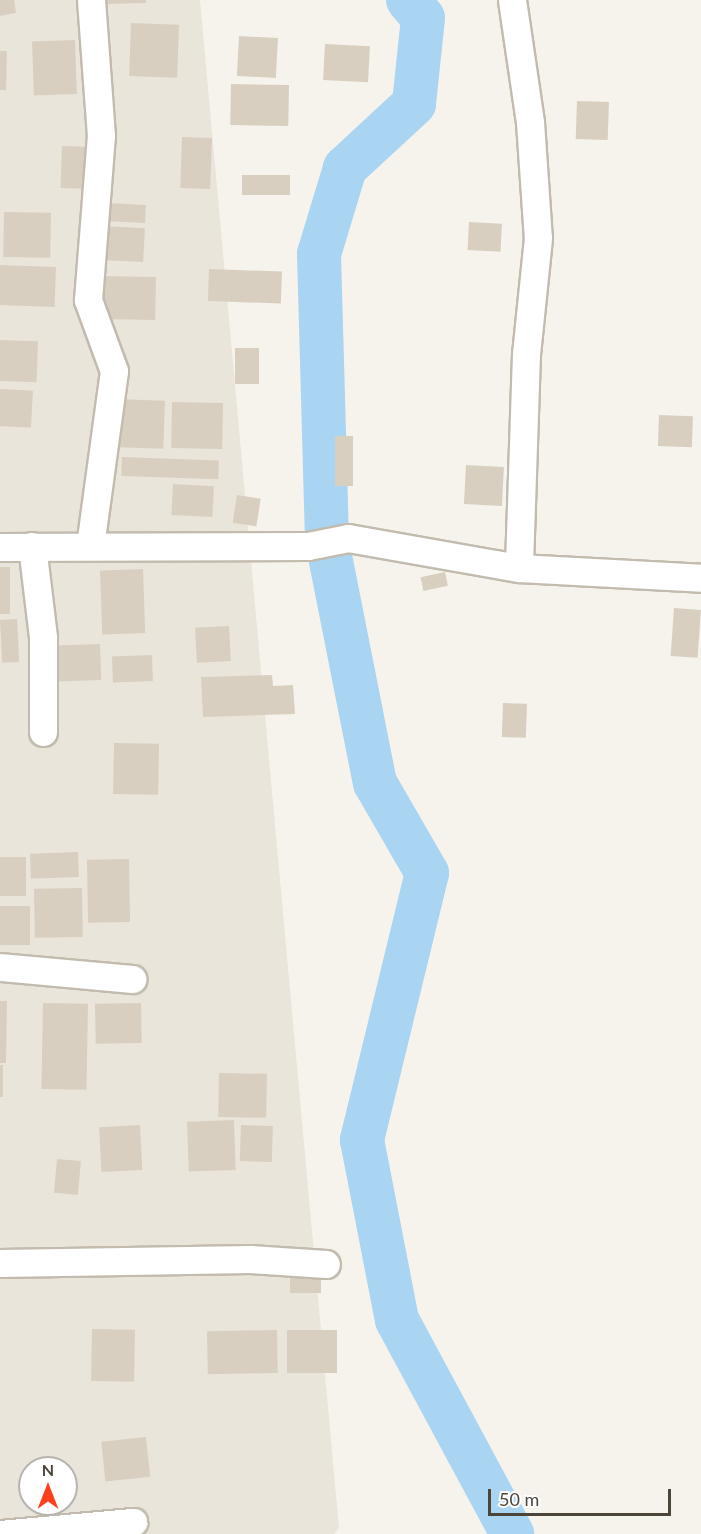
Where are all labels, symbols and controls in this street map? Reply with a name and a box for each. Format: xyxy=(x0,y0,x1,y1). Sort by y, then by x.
north arrow xyxy=(18,1456,78,1516)
text: N xyxy=(42,1460,54,1479)
scale bar xyxy=(491,1477,674,1515)
text: 50 m xyxy=(499,1488,539,1510)

